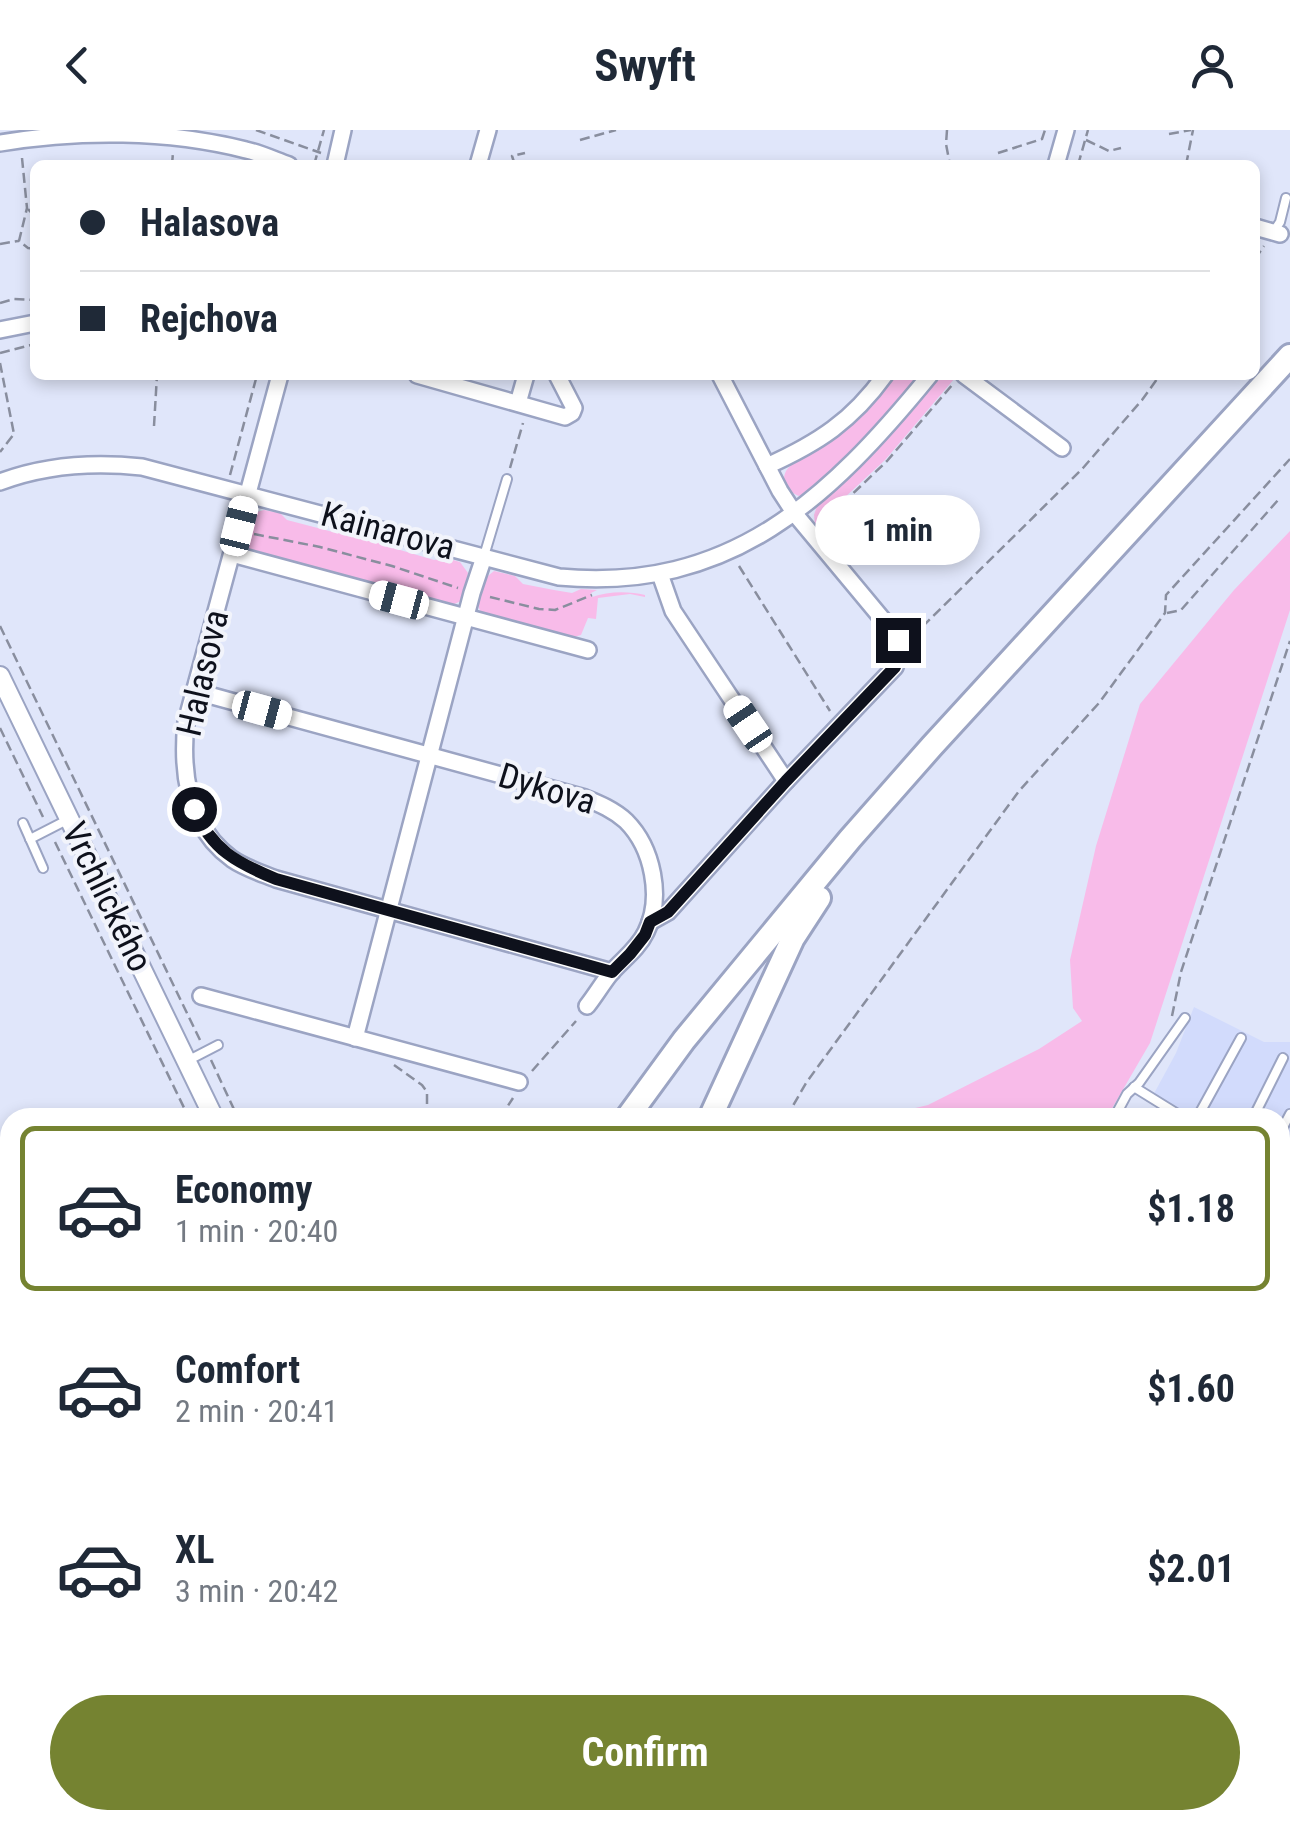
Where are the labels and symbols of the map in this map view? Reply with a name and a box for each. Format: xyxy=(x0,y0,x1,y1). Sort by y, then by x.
car xyxy=(217,493,261,559)
street label: Kainarova xyxy=(317,494,459,568)
callout: 1 min xyxy=(816,495,980,565)
car xyxy=(366,578,432,622)
street label: Halasova xyxy=(169,606,237,740)
route end xyxy=(876,618,921,663)
car xyxy=(229,688,295,732)
car xyxy=(719,691,777,757)
street label: Dykova xyxy=(494,755,600,823)
route start xyxy=(172,787,217,832)
street label: Vrchlického xyxy=(53,816,161,978)

